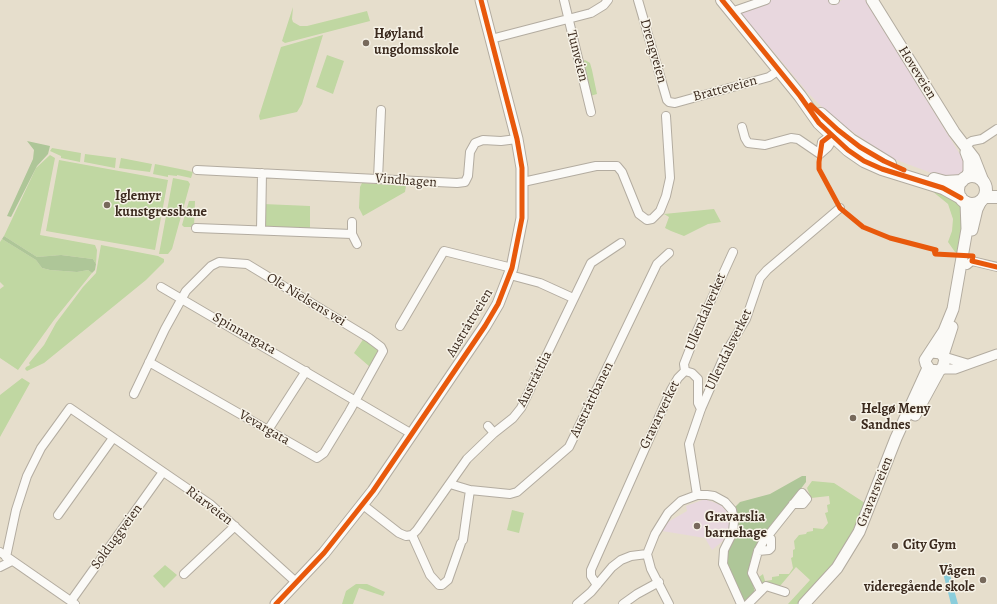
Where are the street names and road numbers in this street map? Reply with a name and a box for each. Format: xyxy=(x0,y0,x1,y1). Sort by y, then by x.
street label: Drengveien xyxy=(636,17,670,85)
street label: Tunveien xyxy=(563,29,591,83)
street label: Hoveveien xyxy=(894,43,940,103)
street label: Bratteveien xyxy=(691,72,759,106)
street label: Vindhagen xyxy=(374,170,438,192)
street label: Ole Nielsens vei xyxy=(263,270,349,330)
street label: Ullendalverket xyxy=(682,271,730,353)
street label: Austråttveien xyxy=(443,286,497,360)
street label: Ullendalsverket xyxy=(702,306,756,394)
street label: Spinnargata xyxy=(209,309,279,359)
street label: Austråttlia xyxy=(514,348,556,410)
street label: Austråttbanen xyxy=(566,359,618,441)
street label: Gravarverket xyxy=(636,378,684,452)
street label: Vevargata xyxy=(235,407,293,449)
street label: Gravarsveien xyxy=(853,454,897,530)
street label: Riarveien xyxy=(182,483,236,529)
street label: Solduggveien xyxy=(88,501,146,573)

